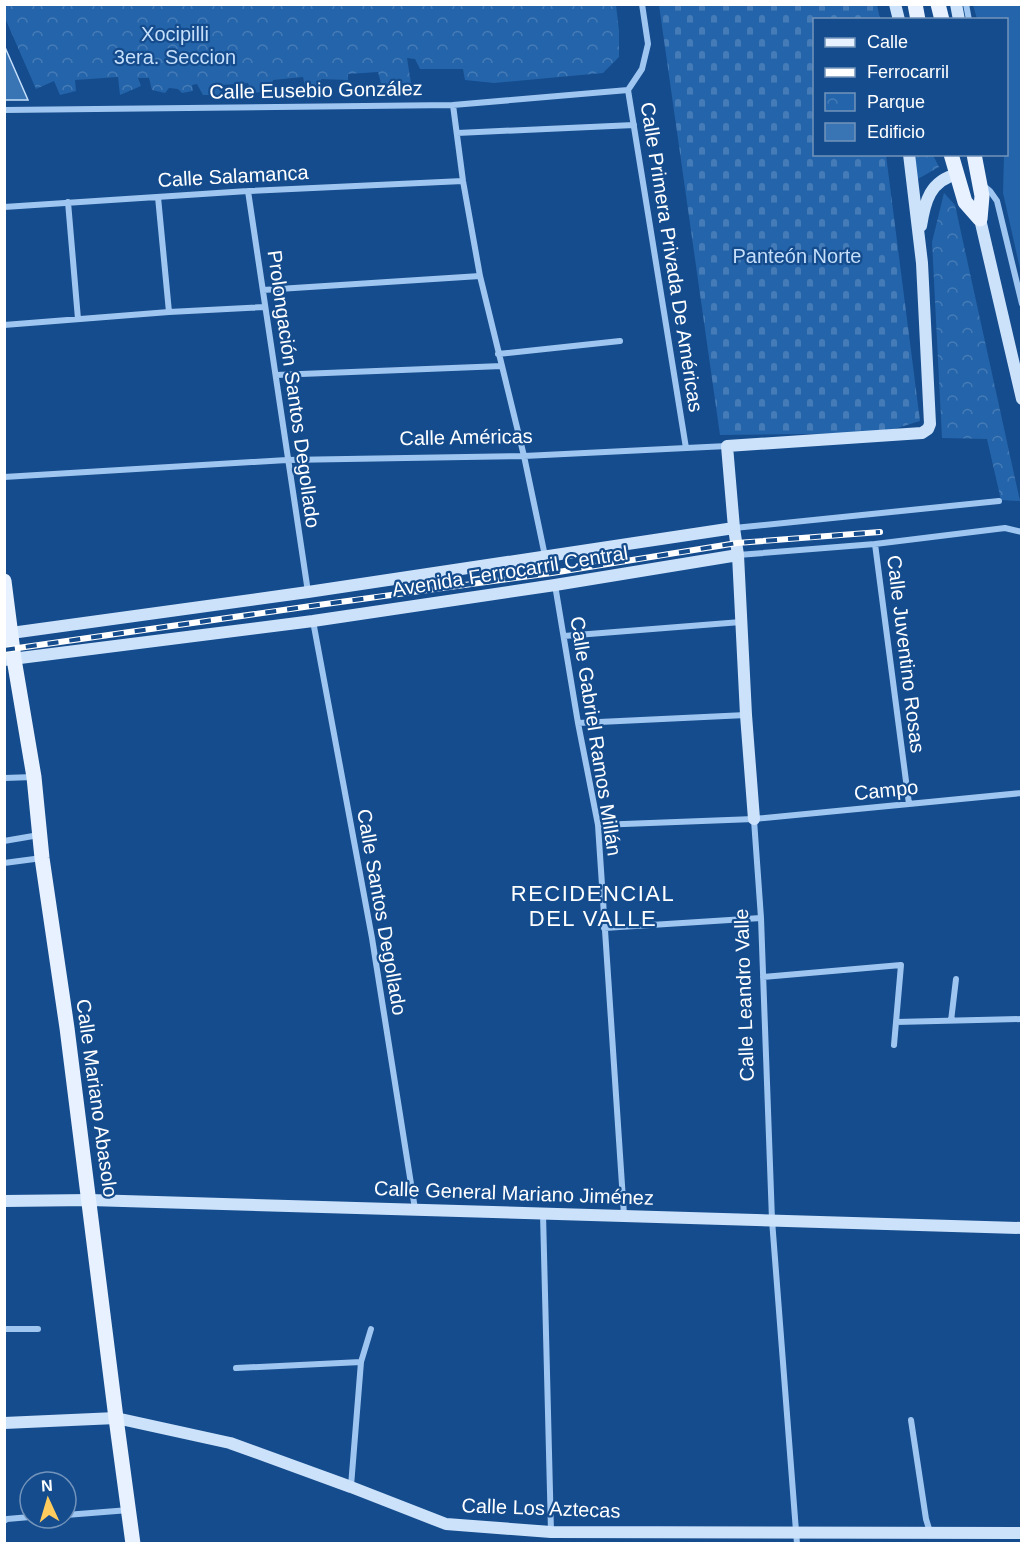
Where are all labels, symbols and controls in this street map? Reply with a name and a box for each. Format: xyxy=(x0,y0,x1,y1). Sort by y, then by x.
legend xyxy=(813,18,1008,156)
park label: Xocipilli 3era. Seccion xyxy=(114,23,236,68)
text: Calle xyxy=(867,32,908,52)
text: Ferrocarril xyxy=(867,62,949,82)
street label: Calle Eusebio González xyxy=(209,77,423,103)
text: Parque xyxy=(867,92,925,112)
street label: Calle Primera Privada De Américas xyxy=(637,100,707,414)
text: Edificio xyxy=(867,122,925,142)
street label: Calle Salamanca xyxy=(157,161,310,191)
park label: Panteón Norte xyxy=(733,245,861,267)
street label: Prolongación Santos Degollado xyxy=(264,249,324,529)
street label: Calle Américas xyxy=(399,425,533,449)
street label: Avenida Ferrocarril Central xyxy=(390,541,630,601)
street label: Calle Juventino Rosas xyxy=(883,554,929,754)
street label: Calle Gabriel Ramos Millán xyxy=(566,615,626,857)
street label: Campo xyxy=(853,776,919,804)
street label: Calle Santos Degollado xyxy=(353,807,411,1017)
district label: RECIDENCIAL DEL VALLE xyxy=(511,881,675,931)
street label: Calle Leandro Valle xyxy=(730,908,758,1082)
street label: Calle Mariano Abasolo xyxy=(72,997,122,1199)
street label: Calle General Mariano Jiménez xyxy=(374,1177,654,1209)
north arrow xyxy=(18,1470,78,1530)
text: N xyxy=(41,1477,53,1494)
street label: Calle Los Aztecas xyxy=(461,1494,621,1522)

